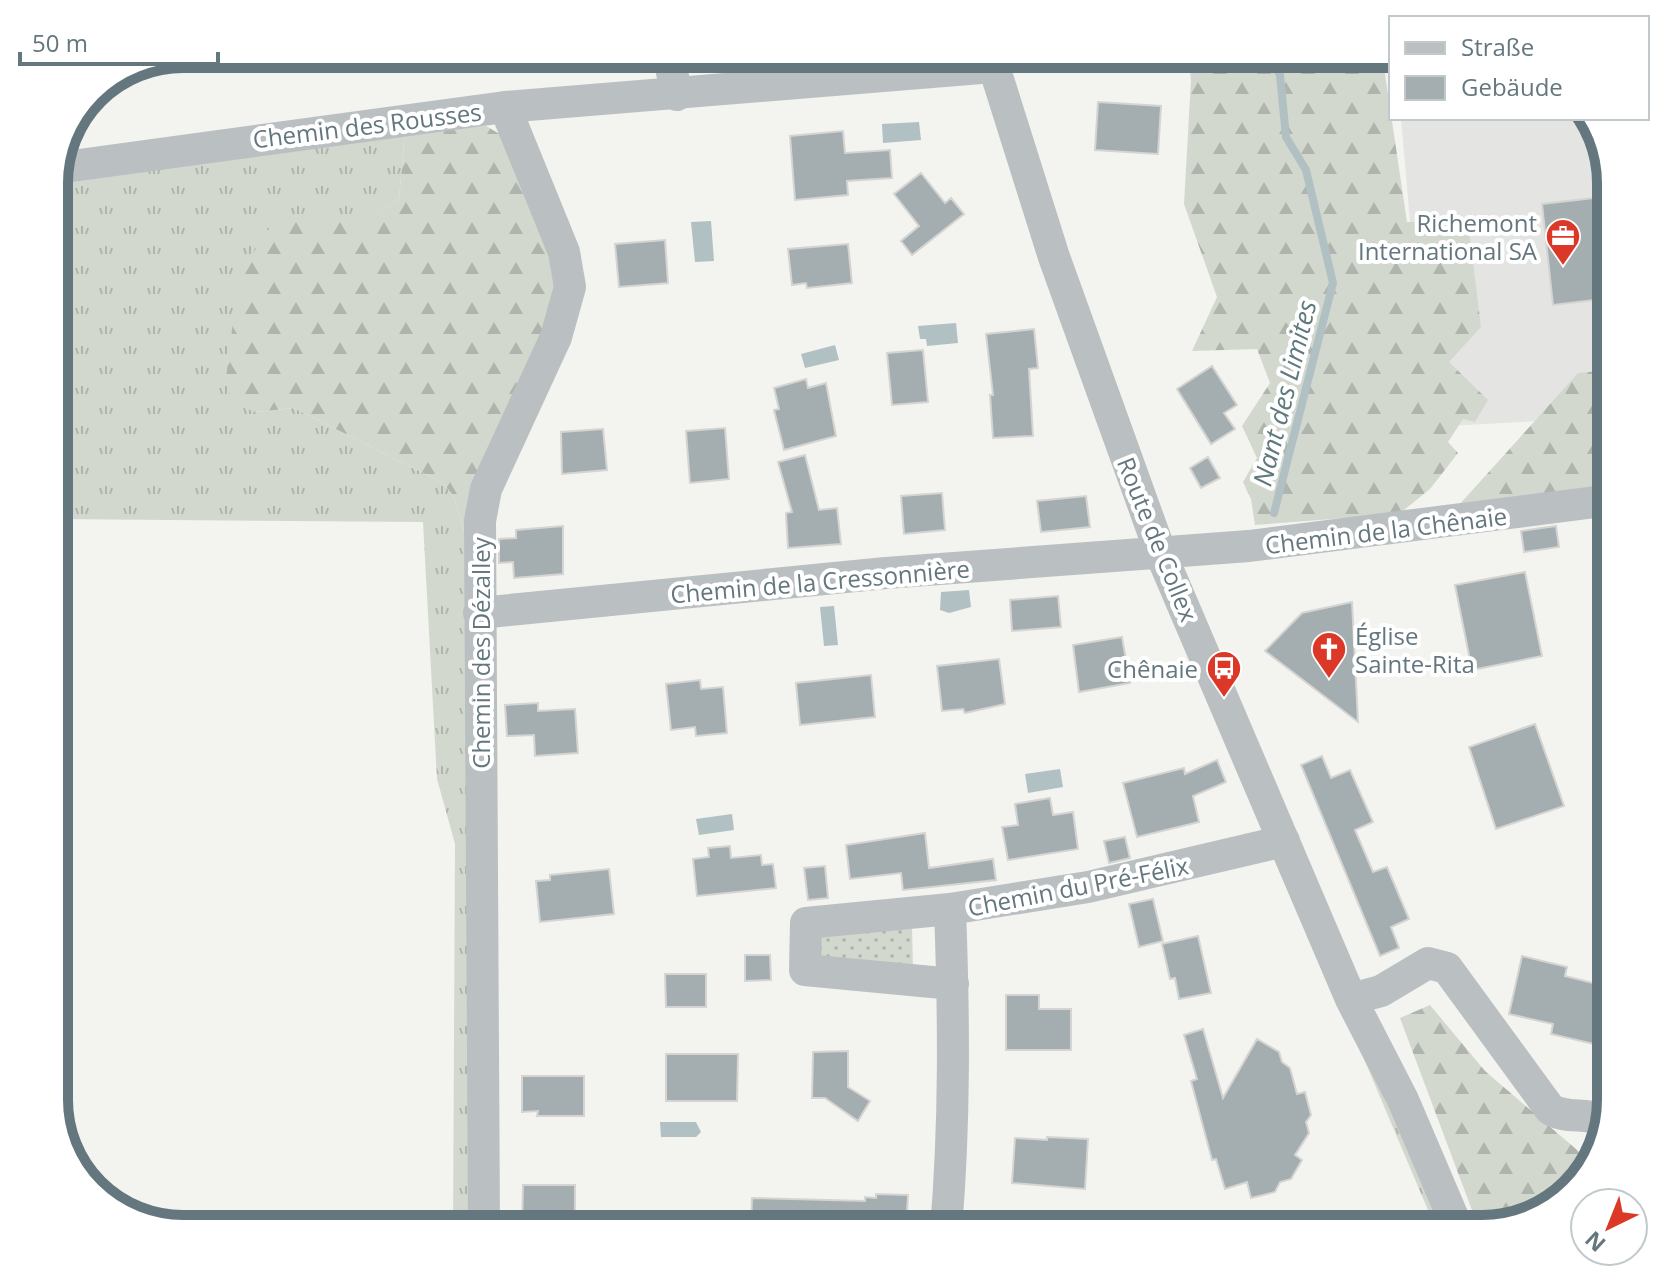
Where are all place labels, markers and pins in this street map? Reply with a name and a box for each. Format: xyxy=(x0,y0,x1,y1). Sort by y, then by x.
place label: Richemont International SA xyxy=(1358,206,1538,267)
office icon: Richemont International SA xyxy=(1544,217,1582,267)
place label: Église Sainte-Rita xyxy=(1355,619,1475,680)
church icon: Église Sainte-Rita xyxy=(1310,630,1348,680)
bus stop icon: Chênaie xyxy=(1205,649,1243,699)
place label: Chênaie xyxy=(1107,652,1198,685)

